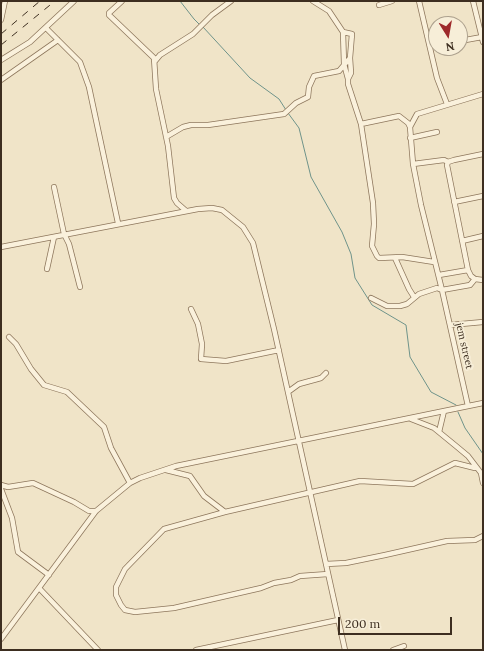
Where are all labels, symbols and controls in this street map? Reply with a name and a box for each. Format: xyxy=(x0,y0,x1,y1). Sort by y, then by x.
north arrow xyxy=(428,16,468,56)
text: N xyxy=(445,39,456,54)
street label: jem street xyxy=(453,322,475,370)
scale bar xyxy=(340,609,454,635)
text: 200 m xyxy=(345,616,380,631)

